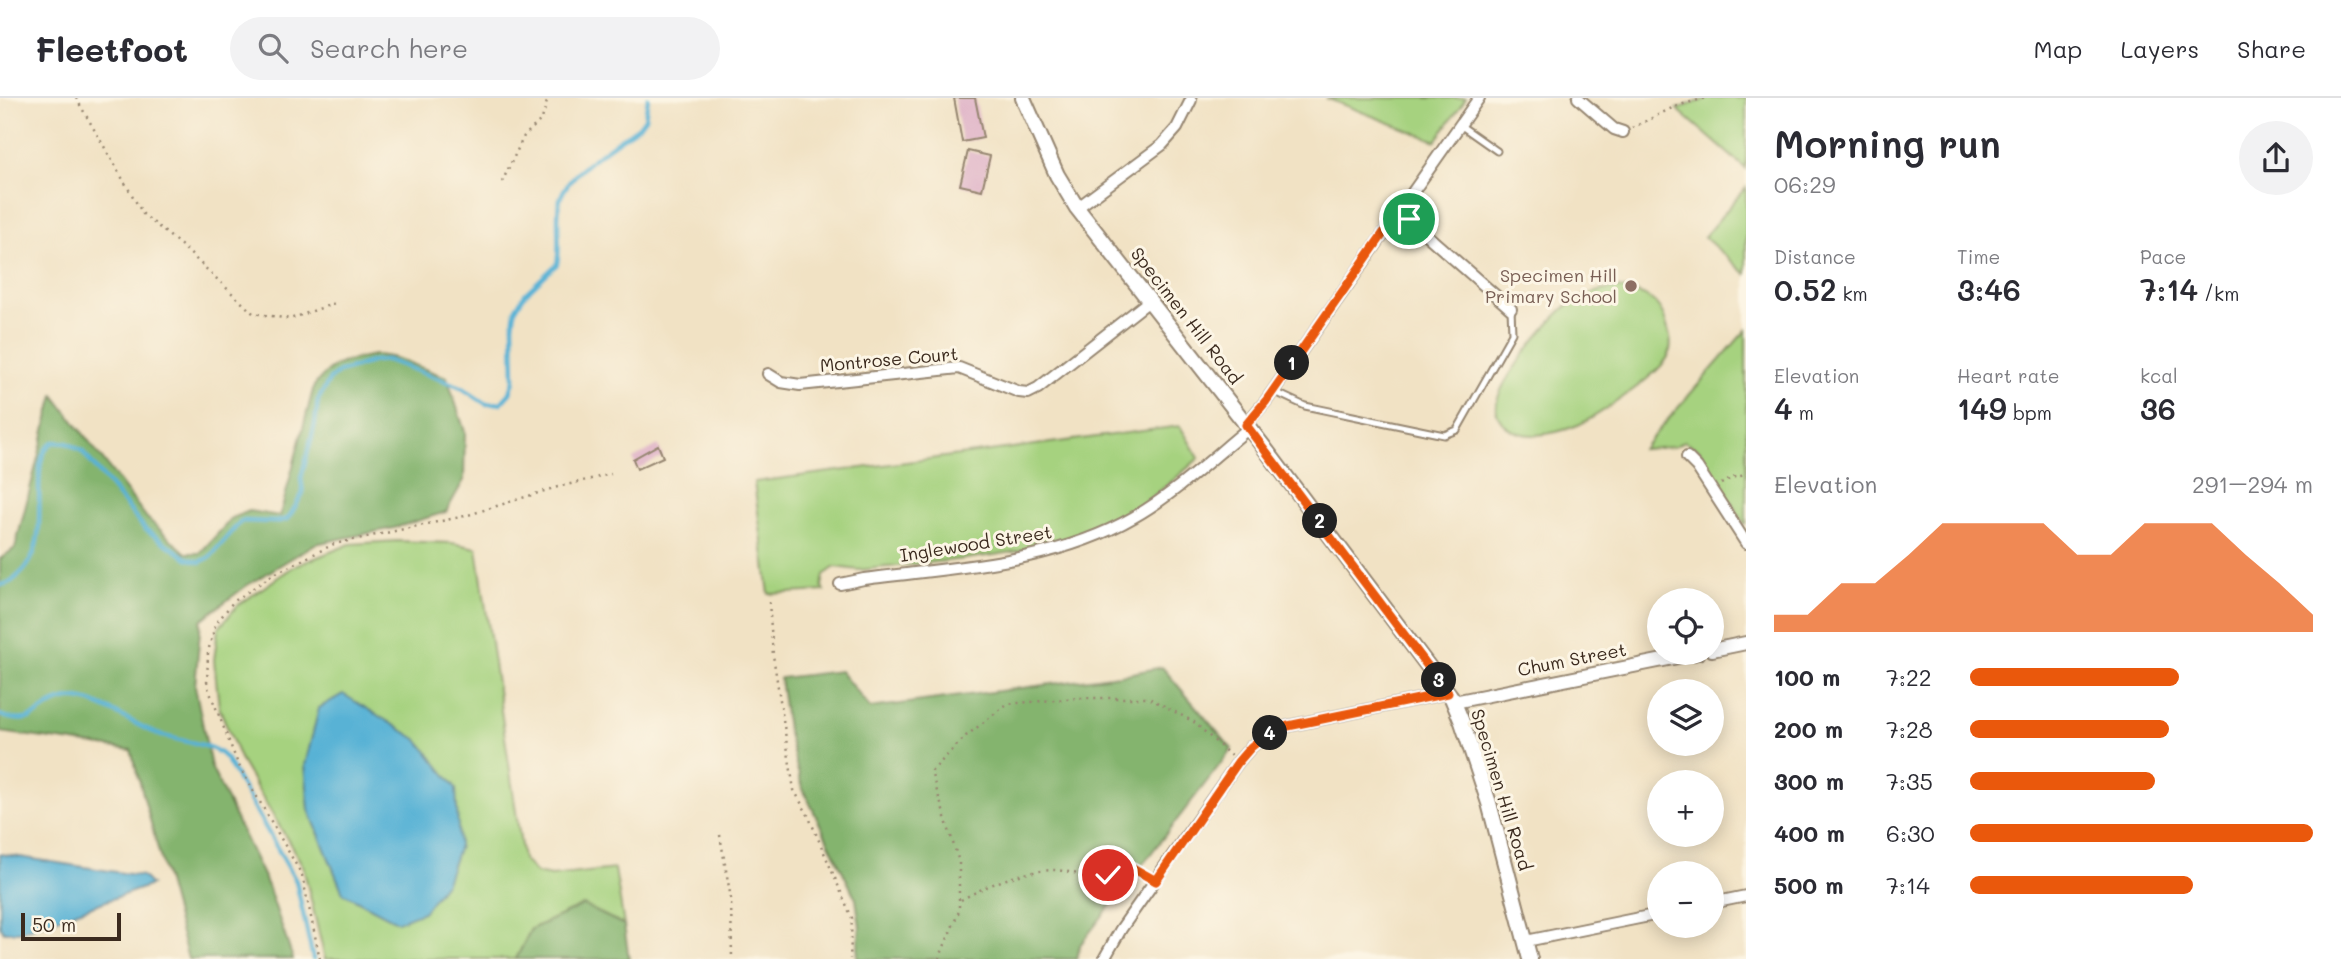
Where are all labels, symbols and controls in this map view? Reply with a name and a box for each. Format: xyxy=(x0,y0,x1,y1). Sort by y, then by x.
search box xyxy=(230,17,720,80)
text: Fleetfoot xyxy=(35,27,188,70)
icon: search xyxy=(254,29,292,67)
text: Search here xyxy=(310,31,468,65)
text: Map xyxy=(2034,33,2082,64)
text: Layers xyxy=(2120,33,2199,64)
text: Share xyxy=(2237,33,2306,64)
text: Morning run xyxy=(1774,118,2001,168)
button: share xyxy=(2239,121,2313,195)
text: 06:29 xyxy=(1774,169,1836,199)
pin xyxy=(1379,189,1439,249)
icon: arrive xyxy=(1390,200,1428,238)
street label: Specimen Hill Road xyxy=(1126,242,1248,389)
text: Distance xyxy=(1774,244,1856,269)
text: Time xyxy=(1957,244,2000,269)
text: Pace xyxy=(2140,244,2186,269)
place label: Specimen Hill Primary School xyxy=(1485,263,1617,308)
text: 0.52 xyxy=(1774,269,1836,309)
text: 3:46 xyxy=(1957,269,2021,309)
text: 7:14 xyxy=(2140,269,2198,309)
marker: Specimen Hill Primary School xyxy=(1623,278,1639,294)
text: km xyxy=(1836,281,1868,306)
text: /km xyxy=(2198,281,2239,306)
street label: Montrose Court xyxy=(819,341,959,377)
pin: 1 xyxy=(1274,345,1310,380)
text: 1 xyxy=(1287,350,1296,375)
text: Elevation xyxy=(1774,363,1859,388)
text: Heart rate xyxy=(1957,363,2060,388)
text: kcal xyxy=(2140,363,2178,388)
text: 4 xyxy=(1774,388,1793,428)
text: 149 xyxy=(1957,388,2007,428)
text: 36 xyxy=(2140,388,2176,428)
text: m xyxy=(1793,400,1814,425)
text: bpm xyxy=(2007,400,2052,425)
text: Elevation xyxy=(1774,469,1877,499)
text: 291–294 m xyxy=(2192,469,2313,499)
pin: 2 xyxy=(1302,504,1338,538)
text: 2 xyxy=(1314,508,1325,533)
street label: Inglewood Street xyxy=(898,519,1054,567)
map controls xyxy=(1647,588,1724,938)
button: locate xyxy=(1647,588,1724,665)
street label: Chum Street xyxy=(1515,637,1628,681)
pin: 3 xyxy=(1422,662,1456,698)
text: 100 m xyxy=(1774,662,1840,692)
text: 7:22 xyxy=(1886,662,1932,692)
text: 3 xyxy=(1433,667,1444,692)
button: layers xyxy=(1647,679,1724,756)
street label: Specimen Hill Road xyxy=(1466,706,1538,873)
text: 200 m xyxy=(1774,714,1843,744)
text: 7:28 xyxy=(1886,714,1933,744)
pin: 4 xyxy=(1252,716,1288,750)
text: 4 xyxy=(1263,720,1276,745)
text: 300 m xyxy=(1774,766,1844,796)
text: 7:35 xyxy=(1886,766,1933,796)
button: + xyxy=(1647,770,1724,847)
text: 400 m xyxy=(1774,818,1845,848)
text: 6:30 xyxy=(1886,818,1935,848)
pin xyxy=(1078,845,1138,905)
icon: check xyxy=(1089,856,1127,894)
button: − xyxy=(1647,861,1724,938)
text: 500 m xyxy=(1774,870,1844,900)
text: 7:14 xyxy=(1886,870,1930,900)
scale bar xyxy=(21,910,121,942)
text: 50 m xyxy=(32,912,76,937)

